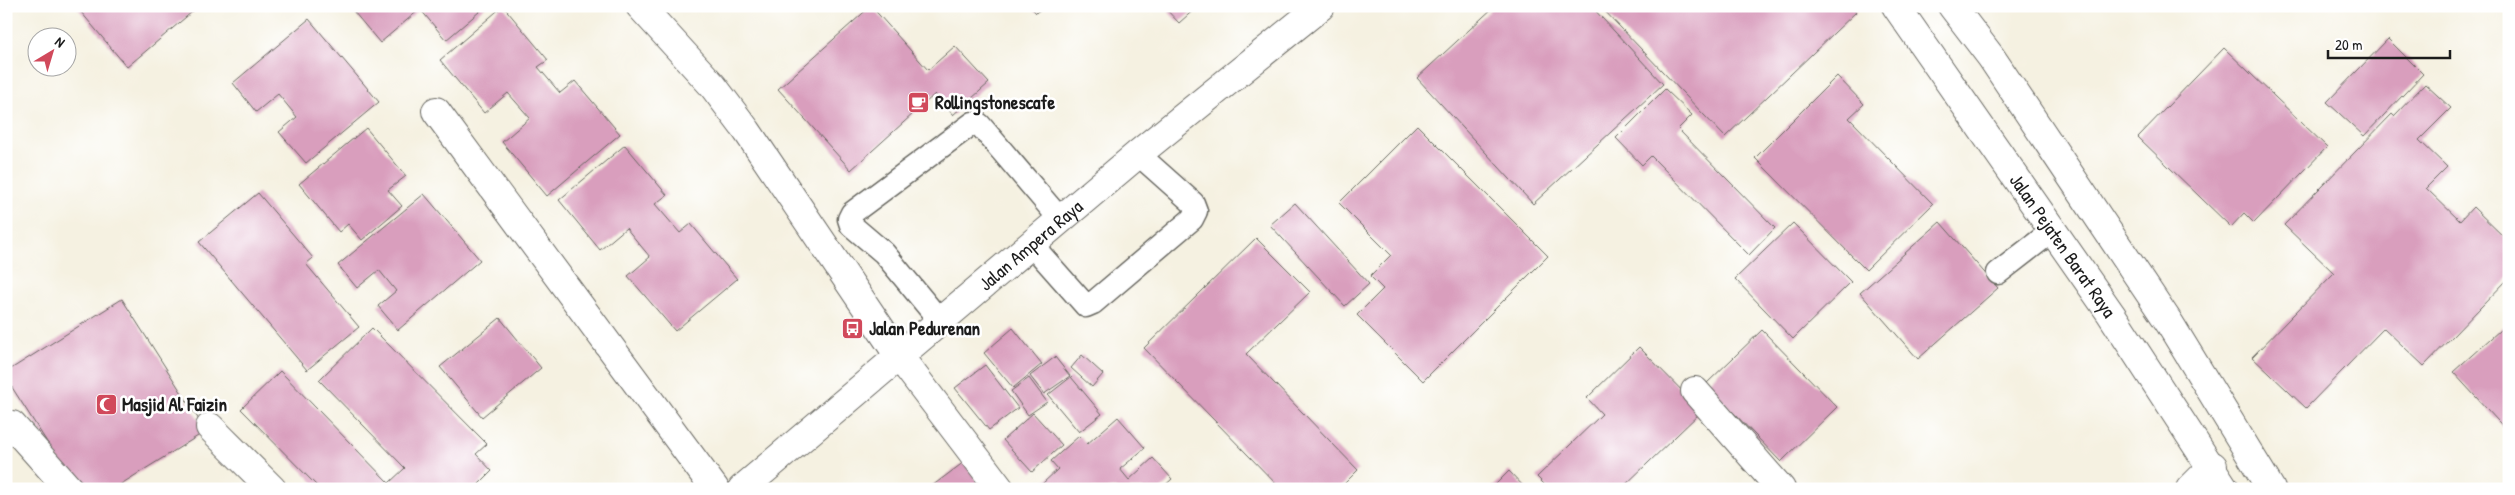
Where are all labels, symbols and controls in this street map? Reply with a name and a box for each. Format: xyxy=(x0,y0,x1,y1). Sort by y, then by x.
north arrow xyxy=(28,28,78,78)
scale bar xyxy=(2328,28,2450,60)
text: N xyxy=(52,32,70,51)
text: 20 m xyxy=(2335,34,2362,55)
place label: Rollingstonescafe xyxy=(935,89,1055,116)
cafe icon: Rollingstonescafe xyxy=(907,90,931,114)
street label: Jalan Pejaten Barat Raya xyxy=(2004,168,2123,323)
street label: Jalan Ampera Raya xyxy=(973,193,1089,296)
place label: Jalan Pedurenan xyxy=(869,315,981,341)
bus stop icon: Jalan Pedurenan xyxy=(841,316,865,340)
place label: Masjid Al Faizin xyxy=(122,391,227,417)
mosque icon: Masjid Al Faizin xyxy=(94,392,118,416)

